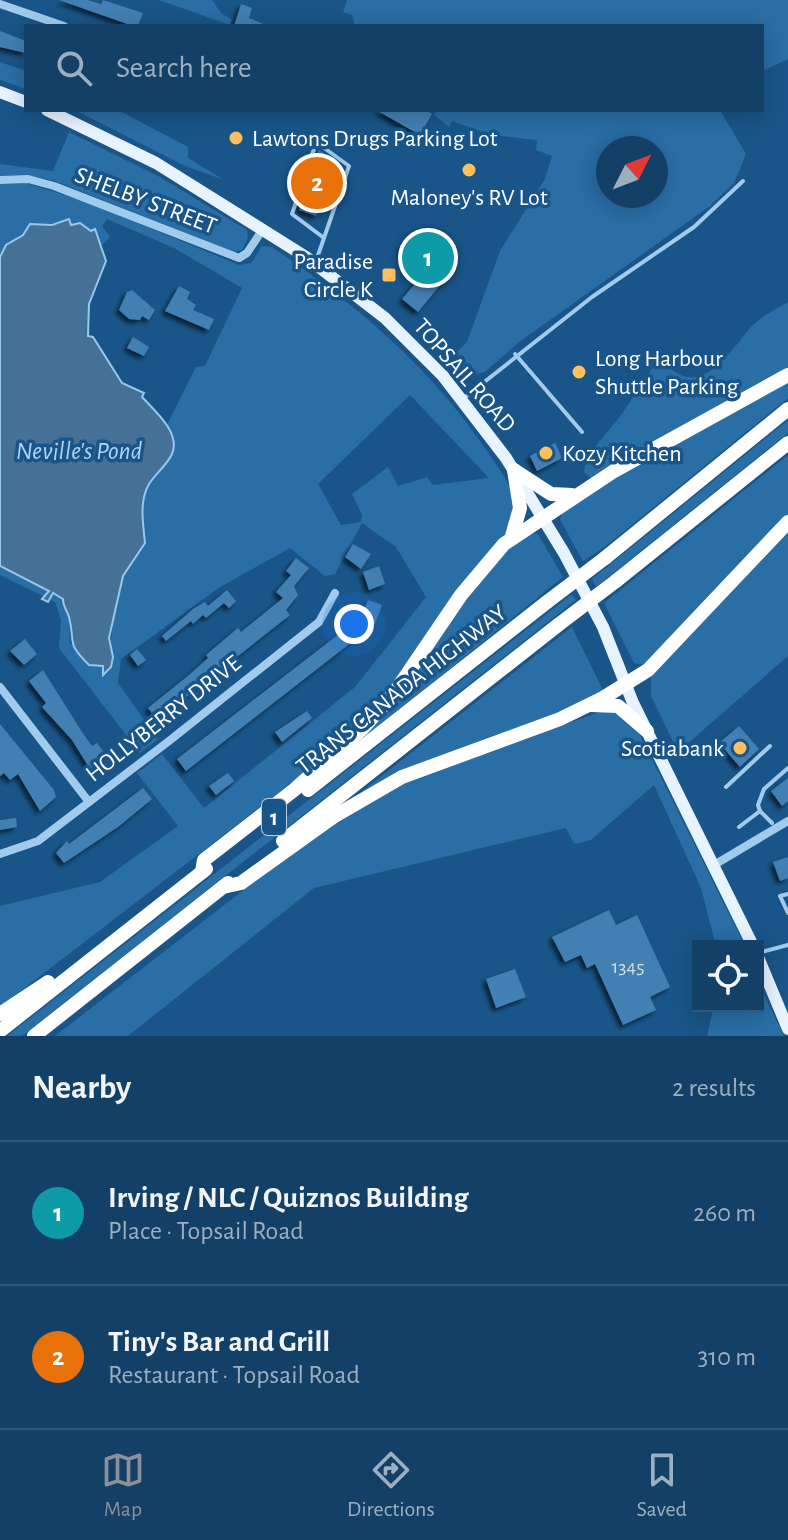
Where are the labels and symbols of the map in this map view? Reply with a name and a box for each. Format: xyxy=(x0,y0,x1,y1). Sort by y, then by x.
place label: Lawtons Drugs Parking Lot xyxy=(252,127,498,151)
marker: Lawtons Drugs Parking Lot xyxy=(227,129,245,147)
north arrow xyxy=(596,136,668,208)
pin: 2 xyxy=(291,153,343,213)
marker: Maloney's RV Lot xyxy=(460,161,478,179)
street label: SHELBY STREET xyxy=(71,163,220,239)
place label: Maloney's RV Lot xyxy=(390,186,548,210)
pin: 1 xyxy=(402,228,454,288)
place label: Paradise Circle K xyxy=(294,250,374,302)
marker: Paradise Circle K xyxy=(380,266,398,284)
street label: TOPSAIL ROAD xyxy=(409,314,520,437)
place label: Long Harbour Shuttle Parking xyxy=(595,347,739,399)
marker: Long Harbour Shuttle Parking xyxy=(570,363,588,381)
water label: Neville's Pond xyxy=(16,438,143,464)
place label: Kozy Kitchen xyxy=(562,442,682,466)
marker: Kozy Kitchen xyxy=(537,444,555,462)
street label: TRANS CANADA HIGHWAY xyxy=(292,600,511,779)
your location xyxy=(334,604,374,644)
street label: HOLLYBERRY DRIVE xyxy=(82,651,246,787)
place label: Scotiabank xyxy=(621,737,724,761)
marker: Scotiabank xyxy=(731,739,749,757)
road number: 1 xyxy=(262,799,286,835)
house number: 1345 xyxy=(611,957,645,977)

